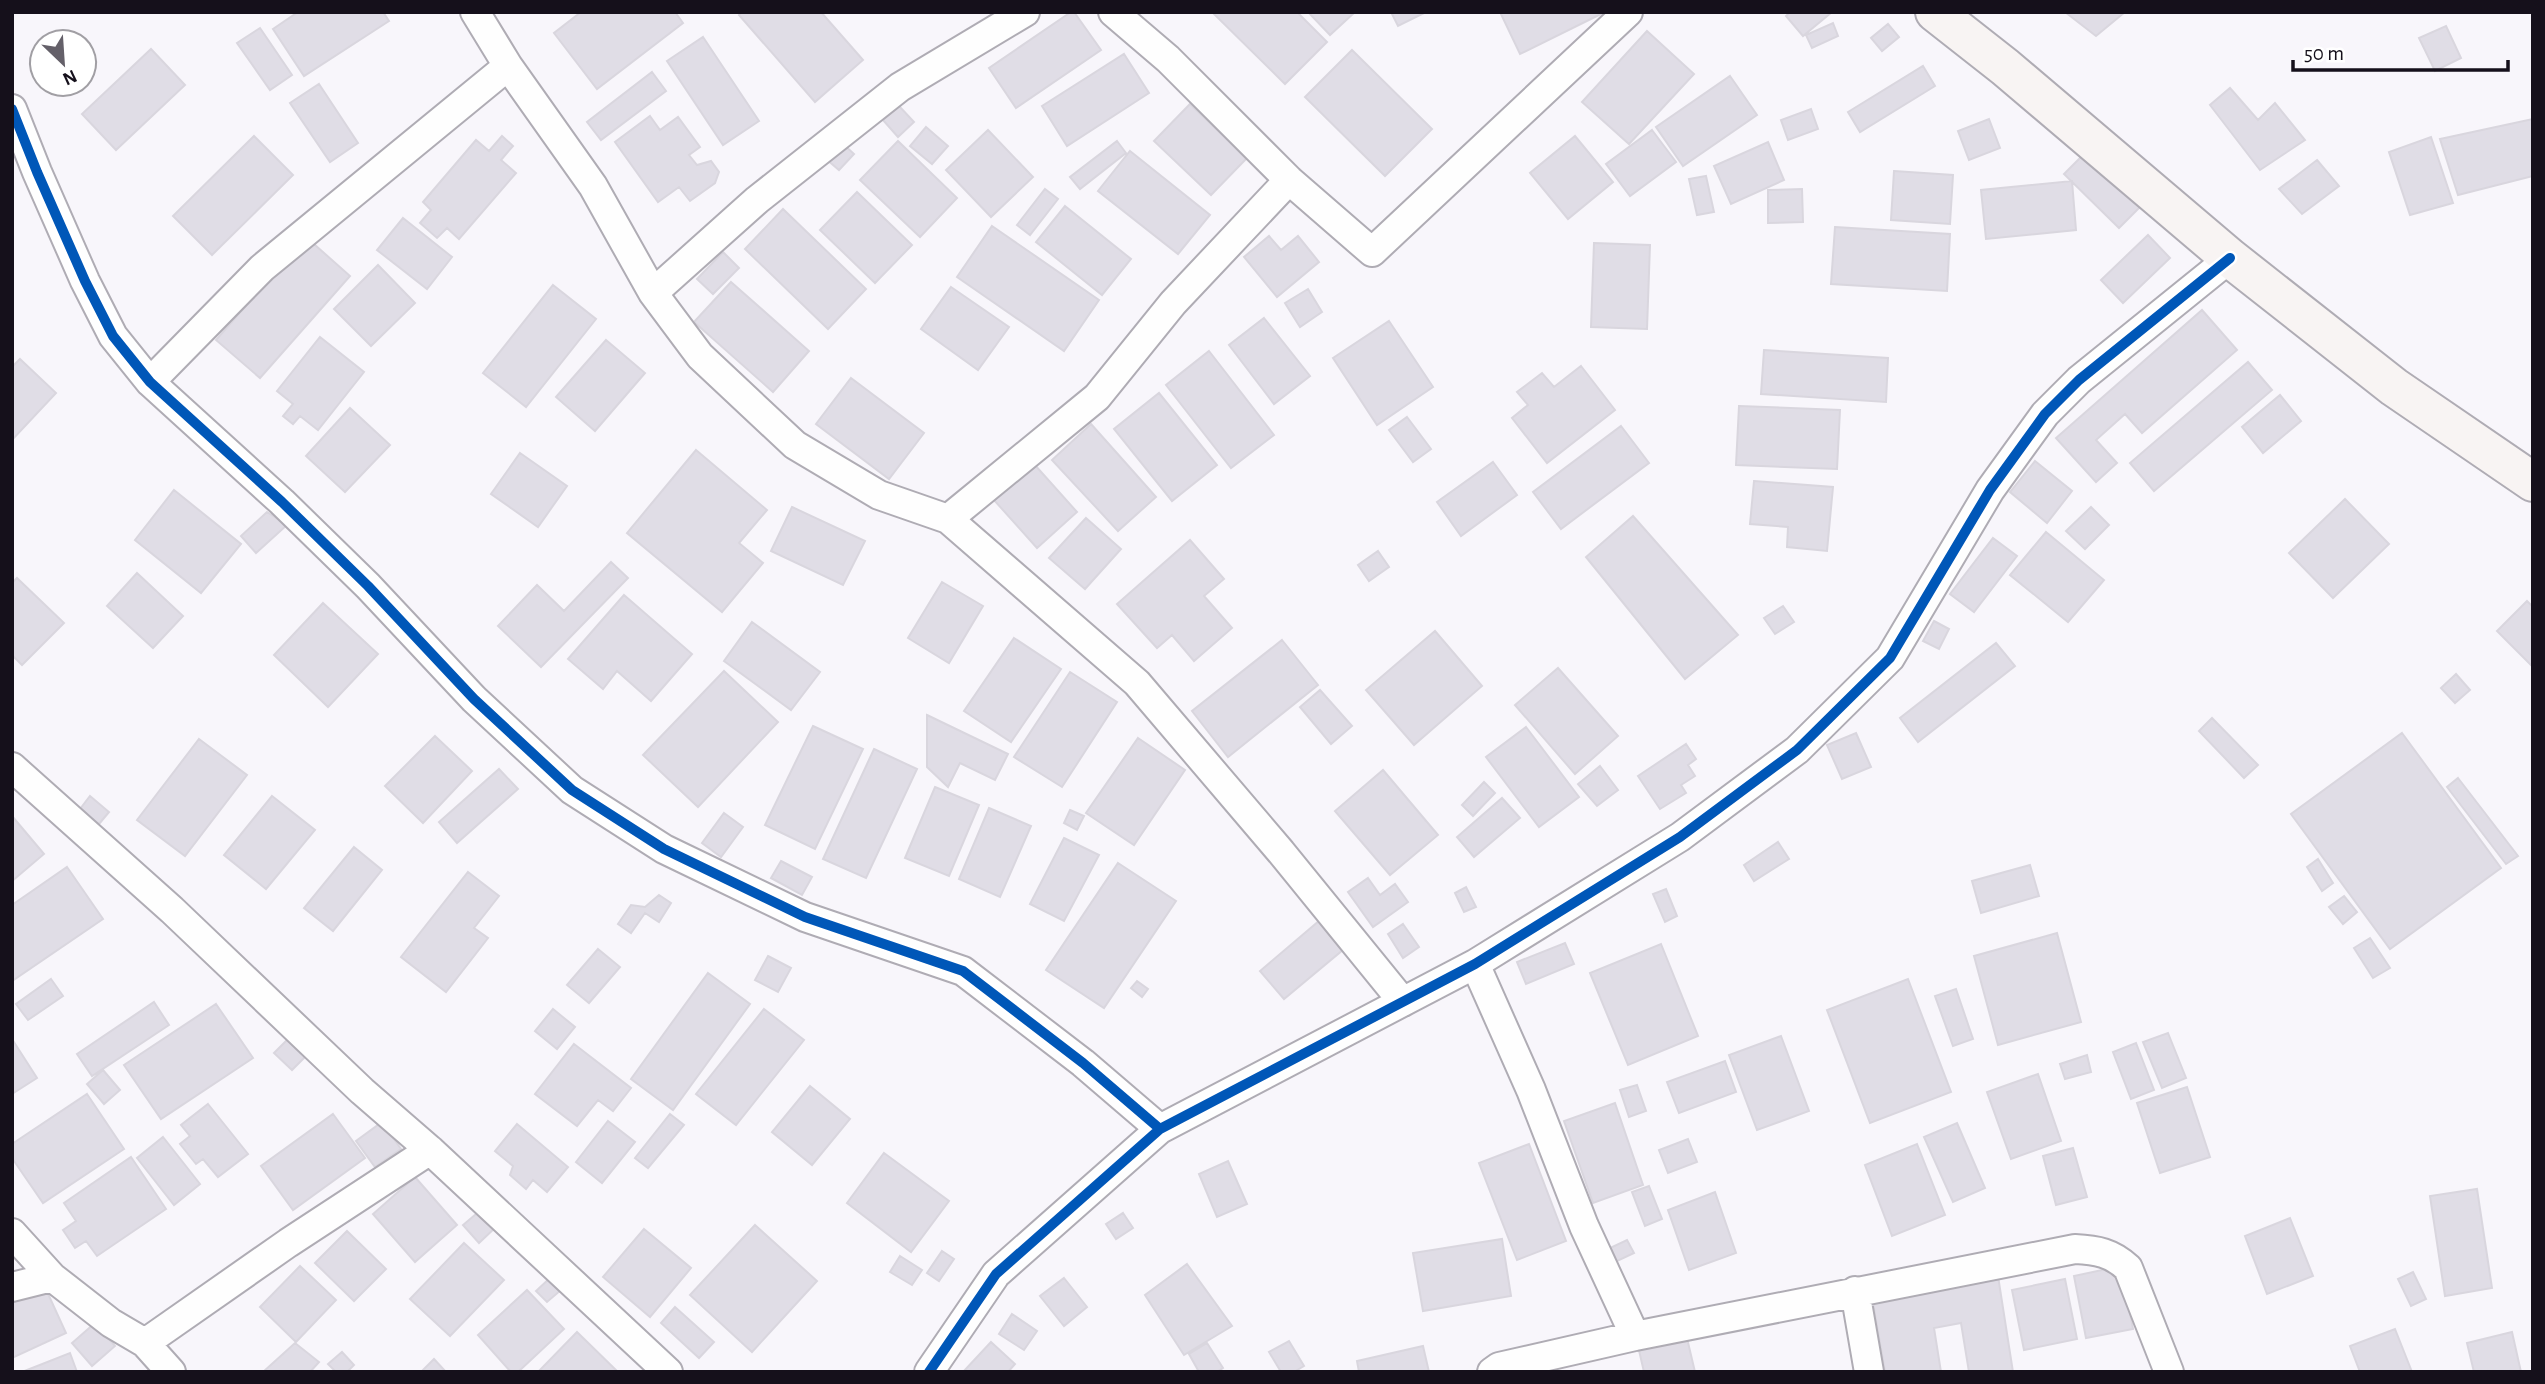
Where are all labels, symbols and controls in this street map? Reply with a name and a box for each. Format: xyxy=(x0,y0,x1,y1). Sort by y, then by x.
north arrow xyxy=(28,28,98,98)
scale bar xyxy=(2293,28,2508,72)
text: 50 m xyxy=(2304,43,2344,64)
text: N xyxy=(60,66,80,88)

